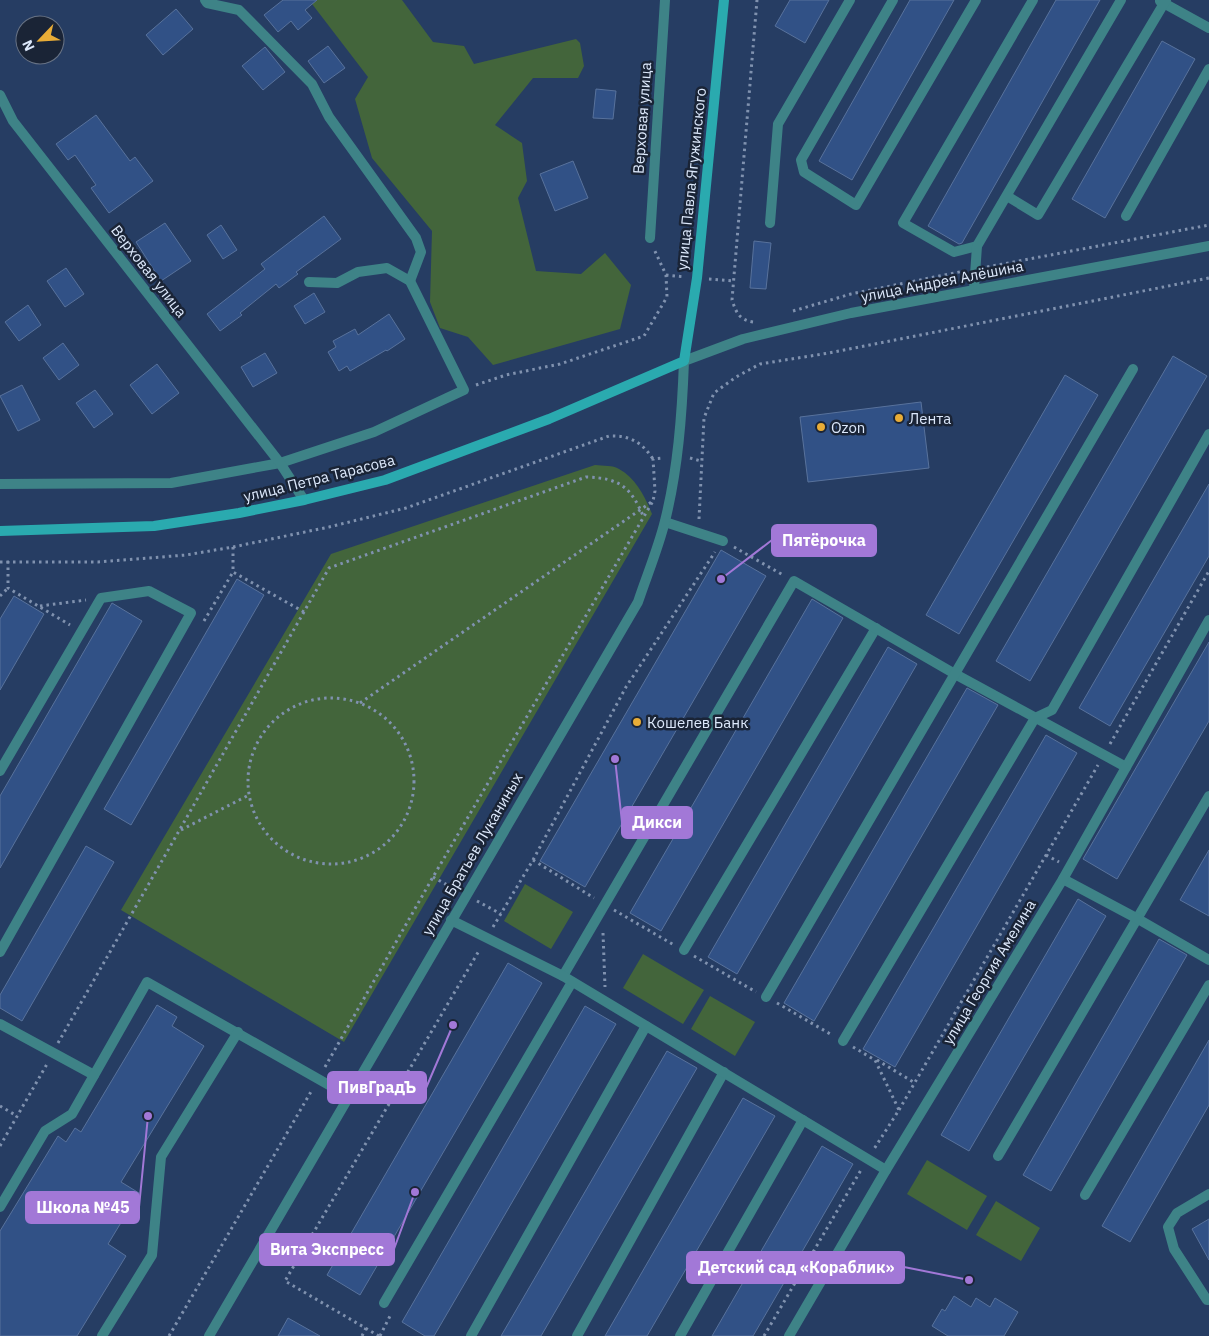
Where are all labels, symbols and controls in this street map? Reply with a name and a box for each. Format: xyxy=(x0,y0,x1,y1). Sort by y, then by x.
north arrow xyxy=(15,15,65,65)
text: N xyxy=(18,37,39,54)
street label: Верховая улица xyxy=(629,62,655,174)
street label: улица Павла Ягужинского xyxy=(672,87,710,271)
street label: Верховая улица xyxy=(107,221,191,321)
street label: улица Андрея Алёшина xyxy=(859,256,1025,306)
place label: Лента xyxy=(909,409,951,428)
marker: Лента xyxy=(893,412,905,424)
place label: Ozon xyxy=(831,418,865,437)
marker: Ozon xyxy=(815,421,827,433)
street label: улица Петра Тарасова xyxy=(241,450,397,506)
callout: Пятёрочка xyxy=(772,525,876,556)
text: Пятёрочка xyxy=(782,530,866,550)
place label: Кошелев Банк xyxy=(647,713,748,732)
marker: Кошелев Банк xyxy=(631,716,643,728)
street label: улица Братьев Луканиных xyxy=(418,769,527,939)
callout: Дикси xyxy=(622,807,692,838)
text: Дикси xyxy=(632,812,682,832)
street label: улица Георгия Амелина xyxy=(938,896,1040,1048)
callout: ПивГрадЪ xyxy=(328,1072,426,1103)
text: ПивГрадЪ xyxy=(338,1077,416,1097)
callout: Школа №45 xyxy=(26,1192,139,1223)
text: Школа №45 xyxy=(36,1197,130,1217)
callout: Вита Экспресс xyxy=(260,1234,394,1265)
text: Вита Экспресс xyxy=(270,1239,384,1259)
callout: Детский сад «Кораблик» xyxy=(687,1252,904,1283)
text: Детский сад «Кораблик» xyxy=(698,1257,894,1277)

